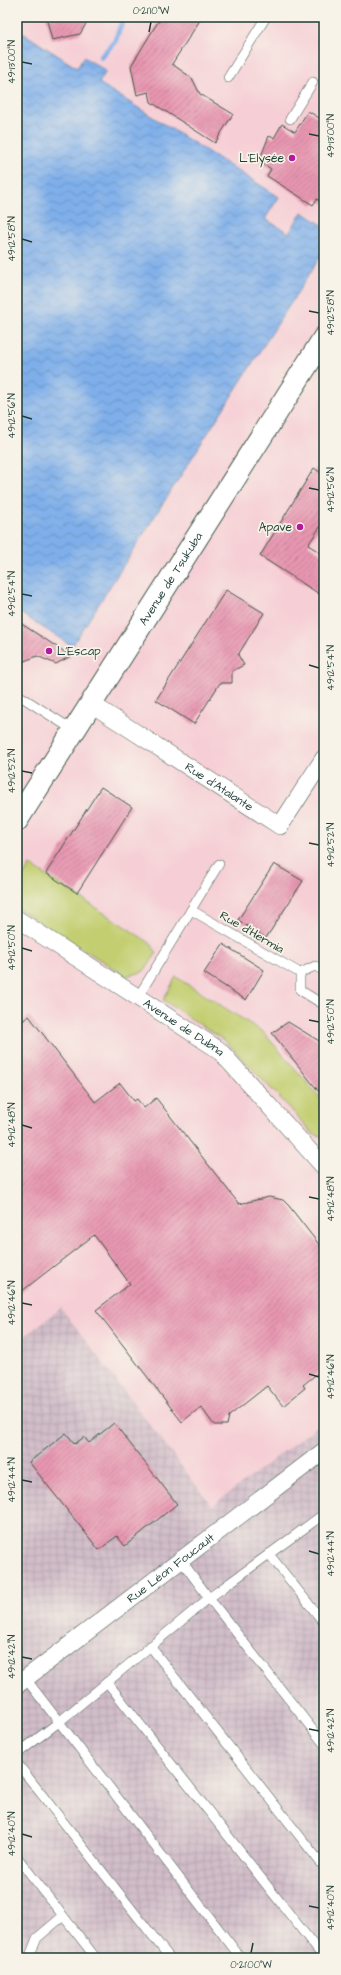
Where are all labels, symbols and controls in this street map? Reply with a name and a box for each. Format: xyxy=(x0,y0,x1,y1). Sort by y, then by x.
text: 0°21'10"W xyxy=(133,4,170,18)
text: 49°13'00"N xyxy=(5,40,19,84)
text: 49°13'00"N xyxy=(324,114,338,158)
place label: L'Elysée xyxy=(239,150,285,168)
marker: L'Elysée xyxy=(287,153,297,163)
text: 49°12'58"N xyxy=(5,216,19,262)
text: 49°12'58"N xyxy=(324,290,338,336)
text: 49°12'56"N xyxy=(5,393,19,439)
text: 49°12'56"N xyxy=(324,467,338,513)
place label: Apave xyxy=(259,519,293,536)
marker: Apave xyxy=(295,522,305,532)
street label: Avenue de Tsukuba xyxy=(135,529,207,629)
text: 49°12'54"N xyxy=(5,571,19,617)
place label: L'Escap xyxy=(57,643,101,660)
text: 49°12'54"N xyxy=(324,645,338,691)
marker: L'Escap xyxy=(44,646,54,656)
text: 49°12'52"N xyxy=(5,749,19,793)
street label: Rue d'Atalante xyxy=(182,759,257,816)
text: 49°12'52"N xyxy=(324,823,338,867)
street label: Rue d'Hermia xyxy=(216,907,287,958)
text: 49°12'50"N xyxy=(5,925,19,971)
street label: Avenue de Dubna xyxy=(140,995,228,1060)
text: 49°12'50"N xyxy=(324,999,338,1045)
text: 49°12'48"N xyxy=(5,1102,19,1148)
text: 49°12'48"N xyxy=(324,1176,338,1222)
text: 49°12'46"N xyxy=(5,1280,19,1326)
text: 49°12'46"N xyxy=(324,1354,338,1400)
text: 49°12'44"N xyxy=(5,1457,19,1503)
street label: Rue Léon Foucault xyxy=(123,1529,218,1607)
text: 49°12'44"N xyxy=(324,1531,338,1577)
text: 49°12'42"N xyxy=(5,1635,19,1679)
text: 49°12'42"N xyxy=(324,1709,338,1753)
text: 49°12'40"N xyxy=(5,1811,19,1857)
text: 49°12'40"N xyxy=(324,1885,338,1931)
text: 0°21'00"W xyxy=(230,1958,272,1972)

